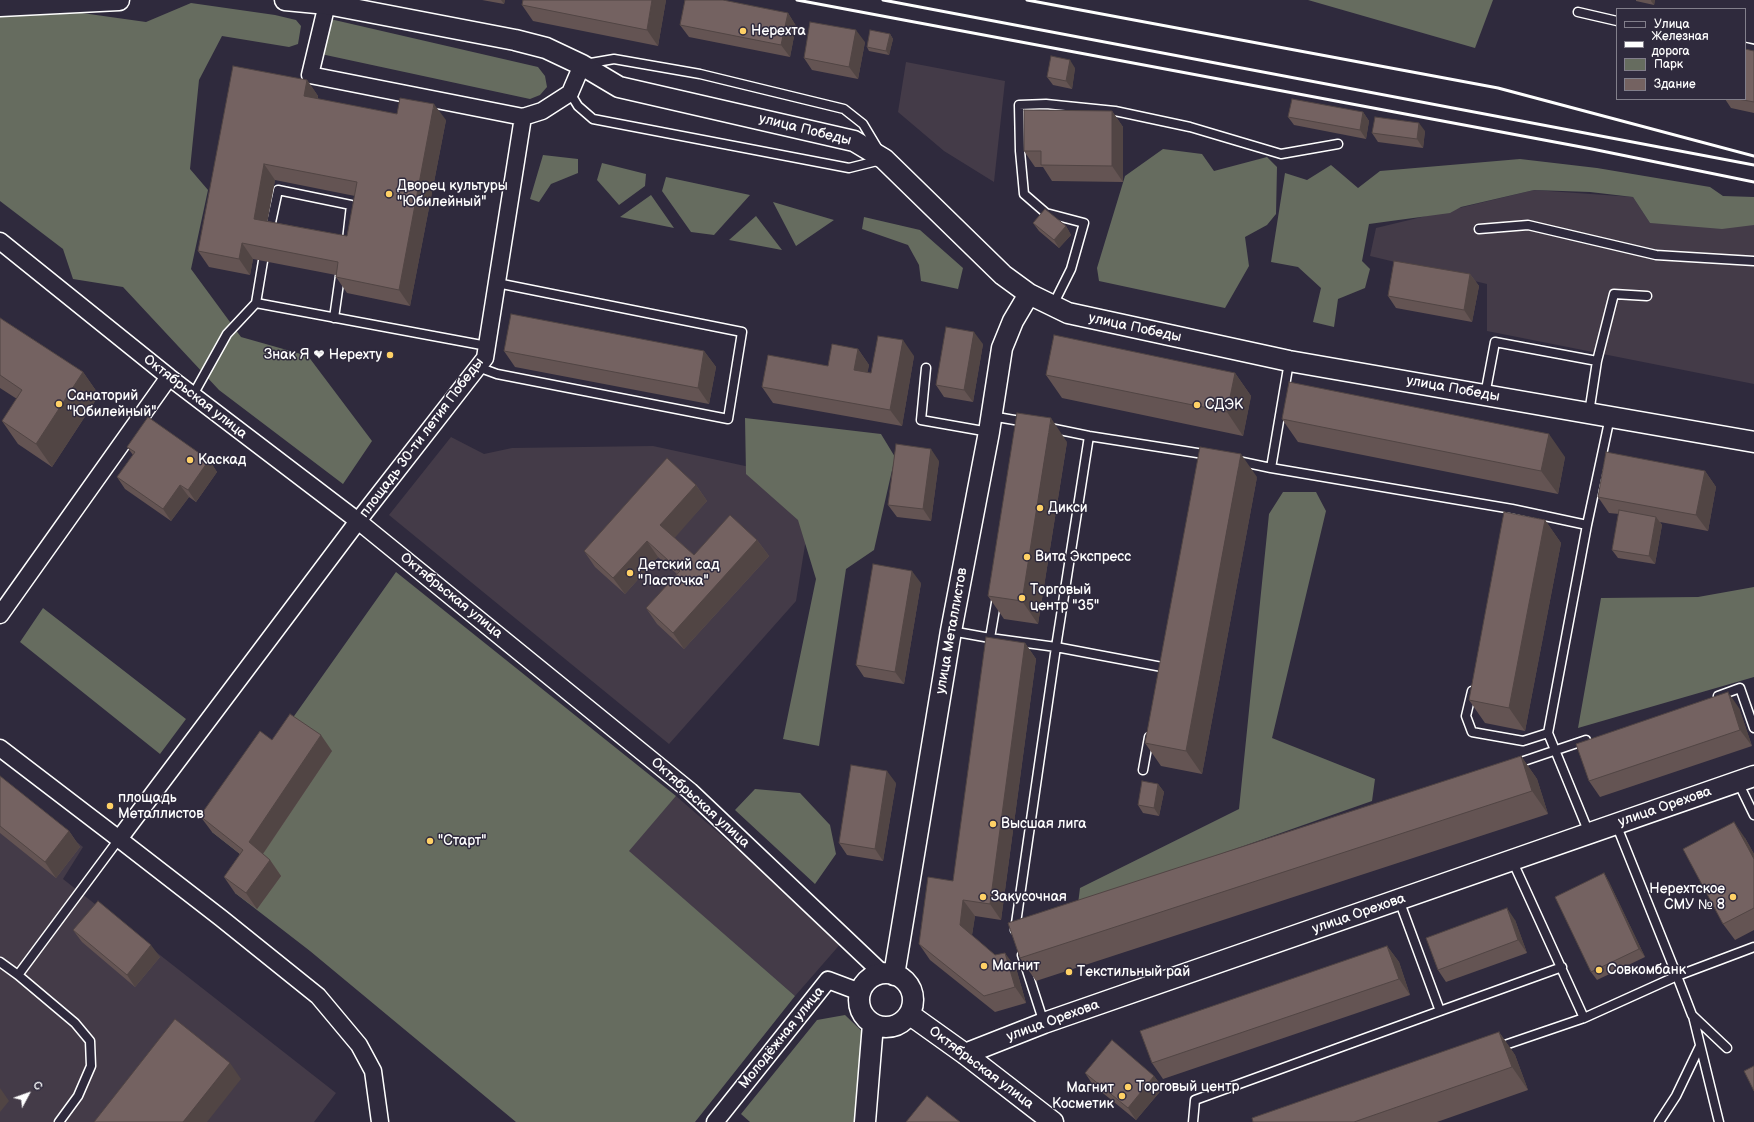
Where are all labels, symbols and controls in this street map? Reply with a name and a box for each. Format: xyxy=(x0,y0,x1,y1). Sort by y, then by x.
legend xyxy=(1616,8,1746,100)
text: Улица xyxy=(1654,17,1690,32)
place label: Нерехта xyxy=(751,23,806,39)
marker: Нерехта xyxy=(738,26,748,36)
text: Железная дорога xyxy=(1652,29,1709,59)
text: Парк xyxy=(1654,57,1683,72)
text: Здание xyxy=(1654,77,1696,92)
street label: улица Победы xyxy=(757,110,853,150)
place label: Дворец культуры "Юбилейный" xyxy=(397,178,508,210)
marker: Дворец культуры "Юбилейный" xyxy=(384,189,394,199)
street label: улица Победы xyxy=(1087,310,1183,346)
place label: Знак Я ❤ Нерехту xyxy=(264,347,382,363)
marker: Знак Я ❤ Нерехту xyxy=(385,350,395,360)
street label: Октябрьская улица xyxy=(140,351,250,443)
street label: площадь 30-ти летия Победы xyxy=(356,355,488,521)
street label: улица Победы xyxy=(1405,373,1501,405)
place label: Санаторий "Юбилейный" xyxy=(67,388,156,420)
place label: СДЭК xyxy=(1205,397,1243,413)
marker: Санаторий "Юбилейный" xyxy=(54,399,64,409)
marker: СДЭК xyxy=(1192,400,1202,410)
place label: Каскад xyxy=(198,452,246,468)
marker: Каскад xyxy=(185,455,195,465)
place label: Дикси xyxy=(1048,500,1088,516)
marker: Дикси xyxy=(1035,503,1045,513)
place label: Вита Экспресс xyxy=(1035,549,1131,565)
street label: Октябрьская улица xyxy=(396,550,506,642)
marker: Вита Экспресс xyxy=(1022,552,1032,562)
place label: Детский сад "Ласточка" xyxy=(638,557,720,590)
street label: улица Металлистов xyxy=(933,567,971,695)
marker: Детский сад "Ласточка" xyxy=(625,568,635,578)
place label: Торговый центр "35" xyxy=(1030,582,1099,614)
marker: Торговый центр "35" xyxy=(1017,593,1027,603)
street label: Октябрьская улица xyxy=(647,754,753,852)
street label: улица Орехова xyxy=(1616,783,1714,831)
place label: площадь Металлистов xyxy=(118,790,203,822)
marker: площадь Металлистов xyxy=(105,801,115,811)
place label: Высшая лига xyxy=(1001,816,1087,832)
marker: Высшая лига xyxy=(988,819,998,829)
place label: "Старт" xyxy=(438,833,487,849)
marker: "Старт" xyxy=(425,836,435,846)
place label: Нерехтское СМУ № 8 xyxy=(1649,881,1725,914)
place label: Закусочная xyxy=(991,889,1067,905)
street label: улица Орехова xyxy=(1310,890,1408,938)
marker: Закусочная xyxy=(978,892,988,902)
marker: Нерехтское СМУ № 8 xyxy=(1728,892,1738,902)
place label: Магнит xyxy=(992,958,1040,974)
marker: Магнит xyxy=(979,961,989,971)
place label: Совкомбанк xyxy=(1607,962,1686,978)
place label: Текстильный рай xyxy=(1077,964,1190,980)
marker: Совкомбанк xyxy=(1594,965,1604,975)
marker: Текстильный рай xyxy=(1064,967,1074,977)
street label: Молодёжная улица xyxy=(736,984,828,1092)
street label: улица Орехова xyxy=(1004,996,1102,1046)
street label: Октябрьская улица xyxy=(925,1023,1037,1113)
north arrow xyxy=(8,1074,48,1114)
text: С xyxy=(30,1079,45,1093)
place label: Торговый центр xyxy=(1136,1079,1239,1095)
place label: Магнит Косметик xyxy=(1052,1080,1114,1112)
marker: Торговый центр xyxy=(1123,1082,1133,1092)
marker: Магнит Косметик xyxy=(1117,1091,1127,1101)

